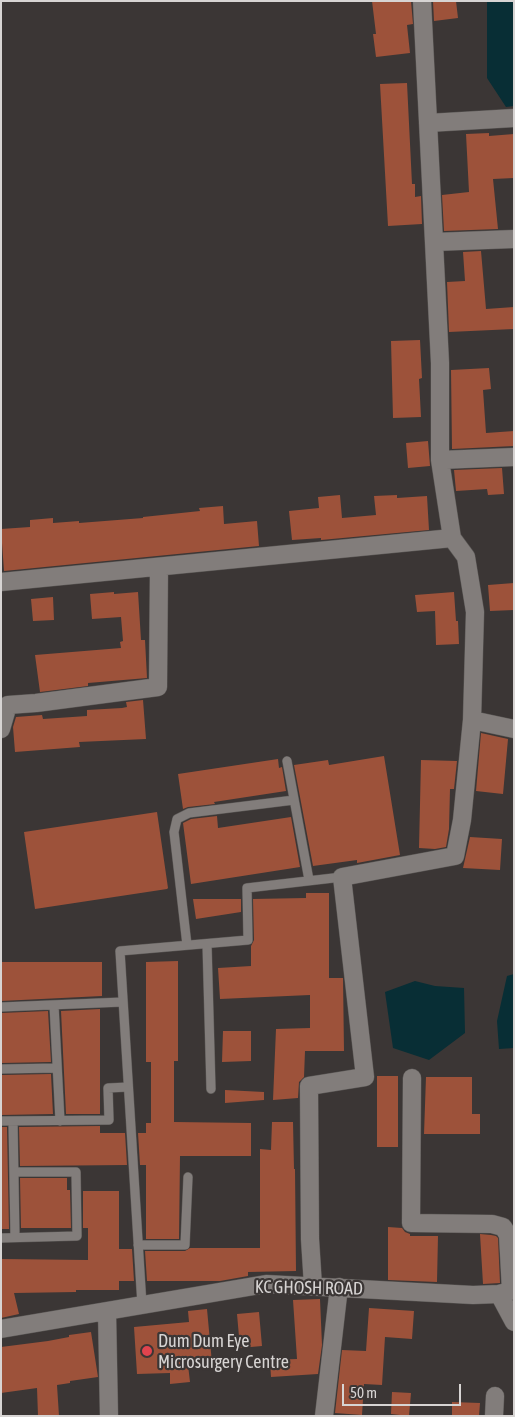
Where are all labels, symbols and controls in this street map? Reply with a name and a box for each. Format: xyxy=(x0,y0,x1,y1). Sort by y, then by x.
street label: KC GHOSH ROAD xyxy=(255,1276,363,1300)
place label: Dum Dum Eye Microsurgery Centre xyxy=(158,1330,289,1372)
marker: Dum Dum Eye Microsurgery Centre xyxy=(140,1344,154,1358)
scale bar xyxy=(345,1374,464,1406)
text: 50 m xyxy=(350,1384,377,1401)

